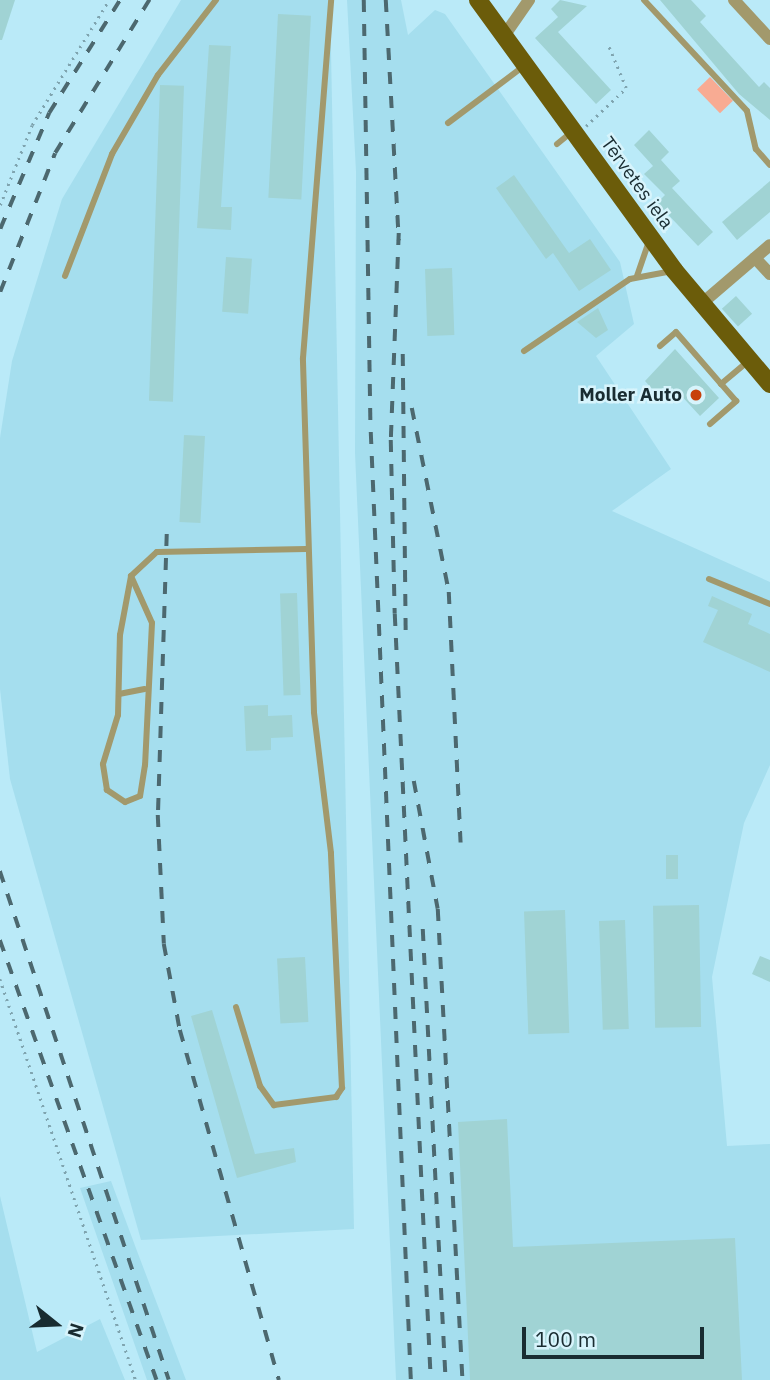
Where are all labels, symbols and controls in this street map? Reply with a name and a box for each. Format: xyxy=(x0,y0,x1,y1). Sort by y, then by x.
street label: Tērvetes iela xyxy=(596,133,678,233)
place label: Moller Auto xyxy=(579,384,682,406)
marker: Moller Auto xyxy=(688,387,704,403)
north arrow xyxy=(21,1289,91,1359)
scale bar xyxy=(525,1314,707,1358)
text: N xyxy=(62,1320,90,1341)
text: 100 m xyxy=(535,1325,596,1353)

